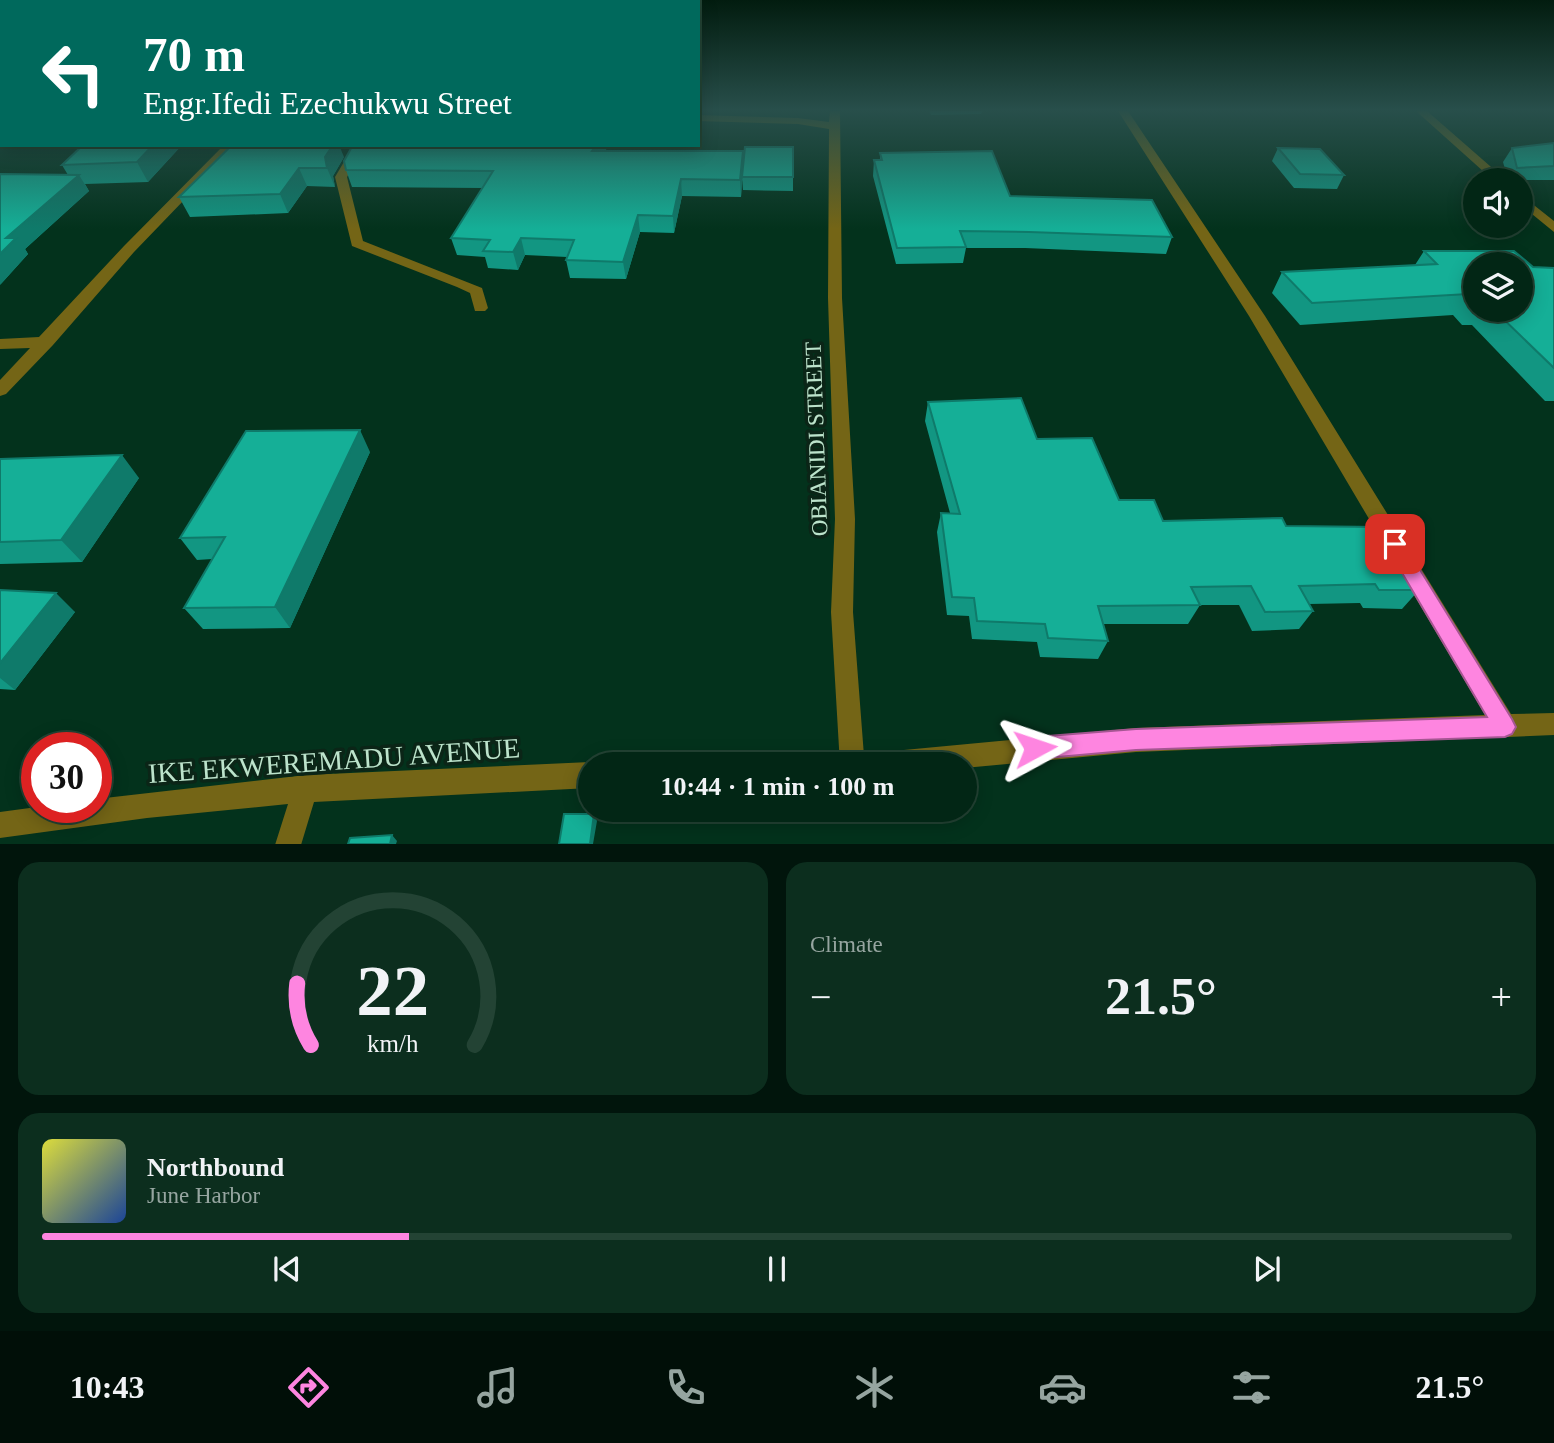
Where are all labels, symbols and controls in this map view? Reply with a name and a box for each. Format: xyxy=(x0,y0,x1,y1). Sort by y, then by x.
text: 70 m xyxy=(143,27,245,82)
icon: left xyxy=(28,28,119,119)
text: Engr.Ifedi Ezechukwu Street xyxy=(143,85,512,121)
map controls xyxy=(1463,168,1533,322)
button: sound xyxy=(1463,168,1533,238)
button: layers xyxy=(1463,252,1533,322)
street label: OBIANIDI STREET xyxy=(801,341,832,537)
pin xyxy=(1365,514,1425,574)
icon: arrive xyxy=(1376,525,1414,563)
position arrow xyxy=(998,711,1072,785)
speed limit sign: 30 xyxy=(21,732,112,823)
street label: IKE EKWEREMADU AVENUE xyxy=(147,732,521,789)
text: 10:44 · 1 min · 100 m xyxy=(661,772,895,801)
text: Climate xyxy=(810,932,883,957)
text: 22 xyxy=(357,950,429,1031)
text: 21.5° xyxy=(1105,968,1217,1025)
text: − xyxy=(810,976,831,1018)
text: + xyxy=(1491,976,1512,1018)
text: km/h xyxy=(367,1029,419,1056)
text: Northbound xyxy=(147,1153,284,1182)
text: June Harbor xyxy=(147,1183,260,1208)
icon: previous xyxy=(268,1250,306,1288)
icon: pause xyxy=(758,1250,796,1288)
icon: next xyxy=(1248,1250,1286,1288)
icon: directions xyxy=(284,1363,333,1412)
icon: music xyxy=(473,1363,522,1412)
icon: phone xyxy=(661,1363,710,1412)
icon: climate xyxy=(850,1363,899,1412)
icon: car xyxy=(1038,1363,1087,1412)
icon: filters xyxy=(1227,1363,1276,1412)
text: 10:43 xyxy=(70,1369,144,1405)
text: 21.5° xyxy=(1415,1369,1484,1405)

